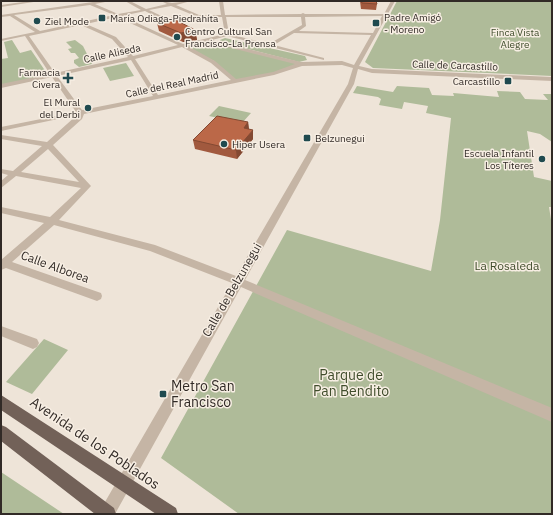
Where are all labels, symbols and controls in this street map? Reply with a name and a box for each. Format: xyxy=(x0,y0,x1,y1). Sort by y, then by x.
place label: Padre Amigó - Moreno xyxy=(384,11,441,36)
place label: María Odiaga-Piedrahíta xyxy=(110,12,219,25)
marker: María Odiaga-Piedrahíta xyxy=(97,13,107,23)
place label: Ziel Mode xyxy=(45,15,89,28)
marker: Ziel Mode xyxy=(32,16,42,26)
marker: Padre Amigó - Moreno xyxy=(371,18,381,28)
place label: Centro Cultural San Francisco-La Prensa xyxy=(185,25,276,50)
park label: Finca Vista Alegre xyxy=(491,26,540,51)
marker: Centro Cultural San Francisco-La Prensa xyxy=(172,32,182,42)
street label: Calle Aliseda xyxy=(82,41,142,66)
street label: Calle de Carcastillo xyxy=(412,58,498,74)
place label: Farmacia Civera xyxy=(19,66,61,91)
street label: Calle del Real Madrid xyxy=(125,68,220,101)
marker: Farmacia Civera xyxy=(63,73,73,83)
place label: Carcastillo xyxy=(453,75,500,88)
marker: Carcastillo xyxy=(503,76,513,86)
place label: El Mural del Derbi xyxy=(39,96,80,121)
marker: El Mural del Derbi xyxy=(83,103,93,113)
place label: Belzunegui xyxy=(315,132,365,145)
marker: Belzunegui xyxy=(302,133,312,143)
place label: Hiper Usera xyxy=(232,138,286,151)
marker: Hiper Usera xyxy=(219,139,229,149)
place label: Escuela Infantil Los Títeres xyxy=(464,147,534,172)
marker: Escuela Infantil Los Títeres xyxy=(537,154,547,164)
street label: Calle de Belzunegui xyxy=(199,240,264,339)
street label: Calle Alborea xyxy=(19,247,92,286)
park label: La Rosaleda xyxy=(475,258,540,273)
park label: Parque de Pan Bendito xyxy=(313,366,389,400)
place label: Metro San Francisco xyxy=(171,377,235,411)
marker: Metro San Francisco xyxy=(158,389,168,399)
street label: Avenida de los Poblados xyxy=(27,393,163,493)

